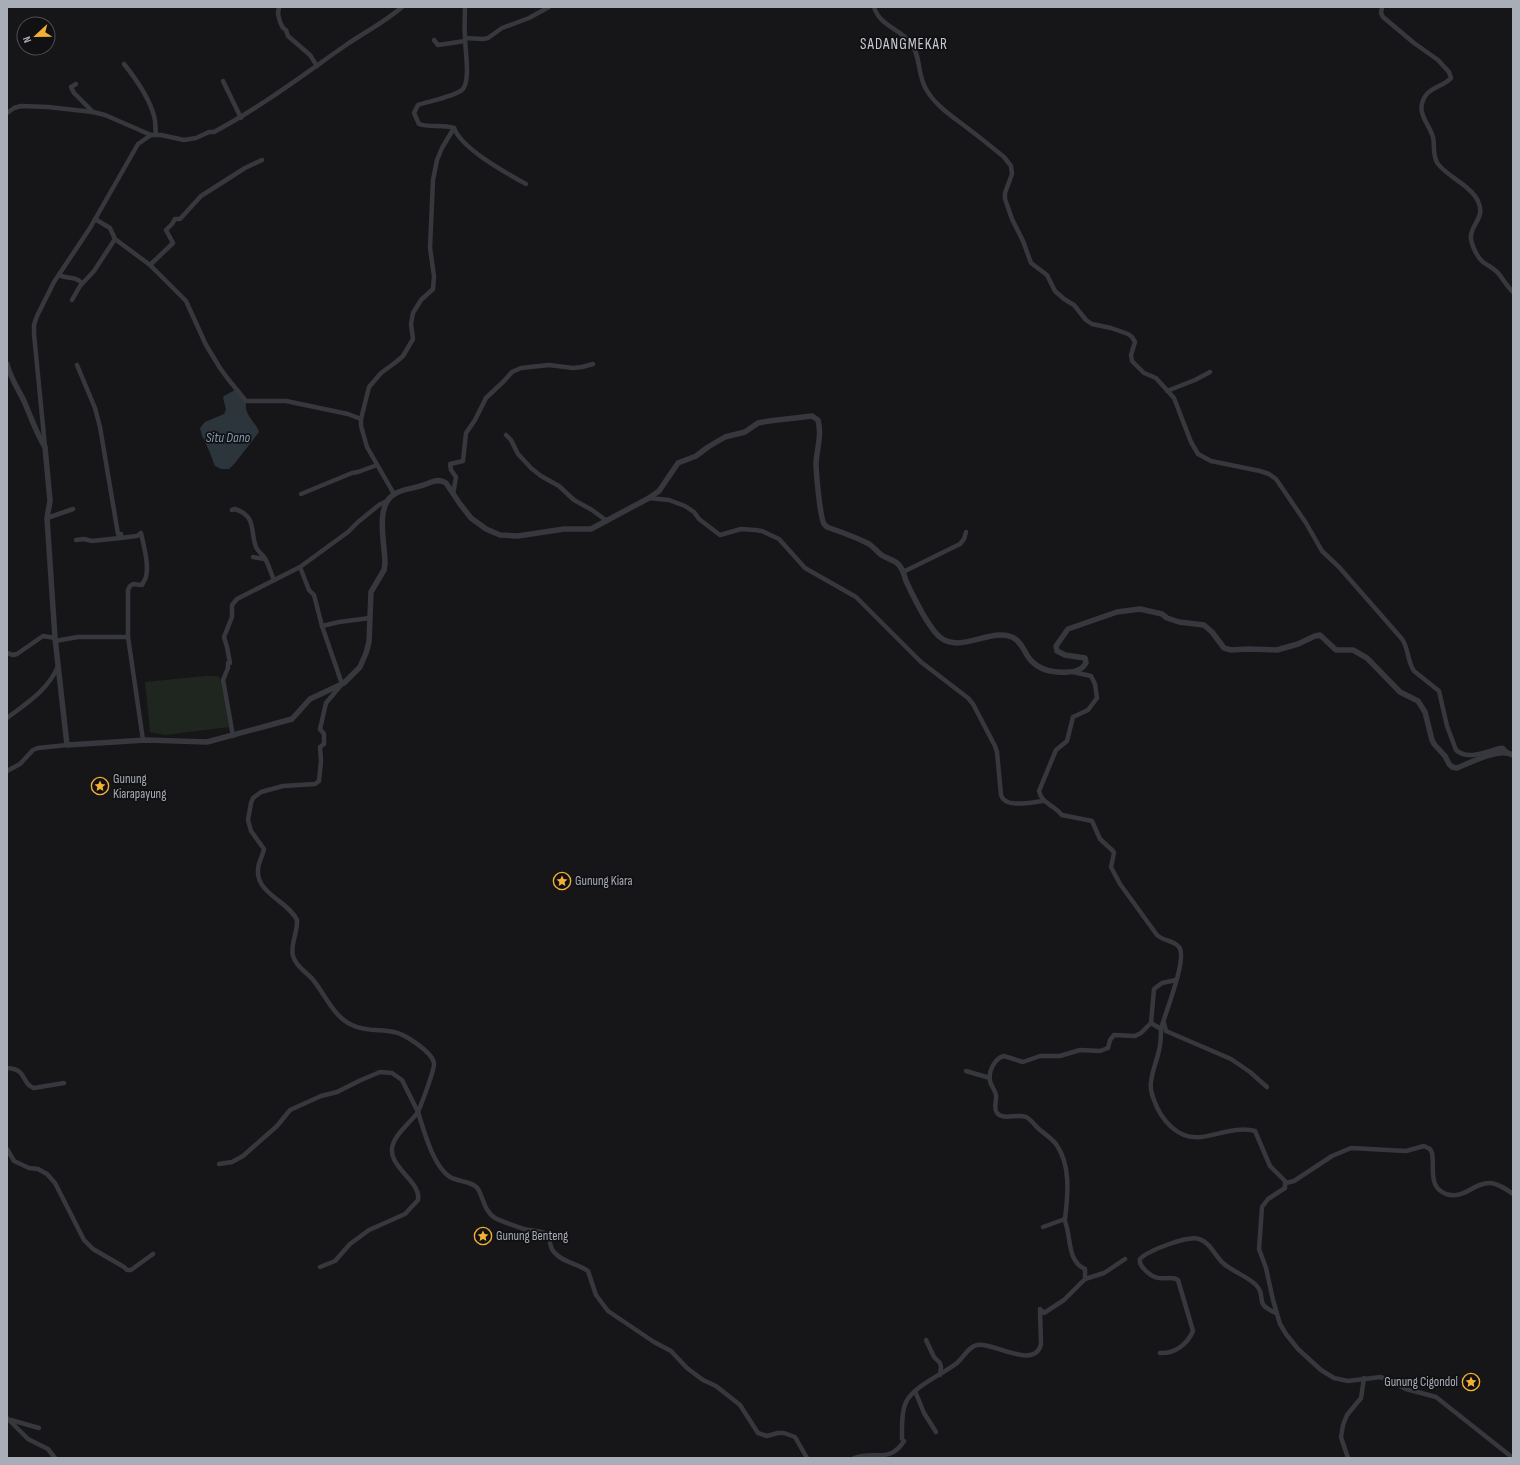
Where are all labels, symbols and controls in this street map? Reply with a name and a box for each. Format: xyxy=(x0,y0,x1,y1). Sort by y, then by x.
north arrow xyxy=(16,16,56,56)
text: N xyxy=(20,34,34,45)
district label: SADANGMEKAR xyxy=(860,35,948,54)
water label: Situ Dano xyxy=(206,429,251,446)
place label: Gunung Kiarapayung xyxy=(113,771,166,802)
place icon: Gunung Kiarapayung xyxy=(90,776,110,796)
place icon: Gunung Kiara xyxy=(552,871,572,891)
place label: Gunung Kiara xyxy=(575,873,633,889)
place icon: Gunung Benteng xyxy=(473,1226,493,1246)
place label: Gunung Benteng xyxy=(496,1228,568,1244)
place icon: Gunung Cigondol xyxy=(1461,1372,1481,1392)
place label: Gunung Cigondol xyxy=(1384,1374,1458,1390)

